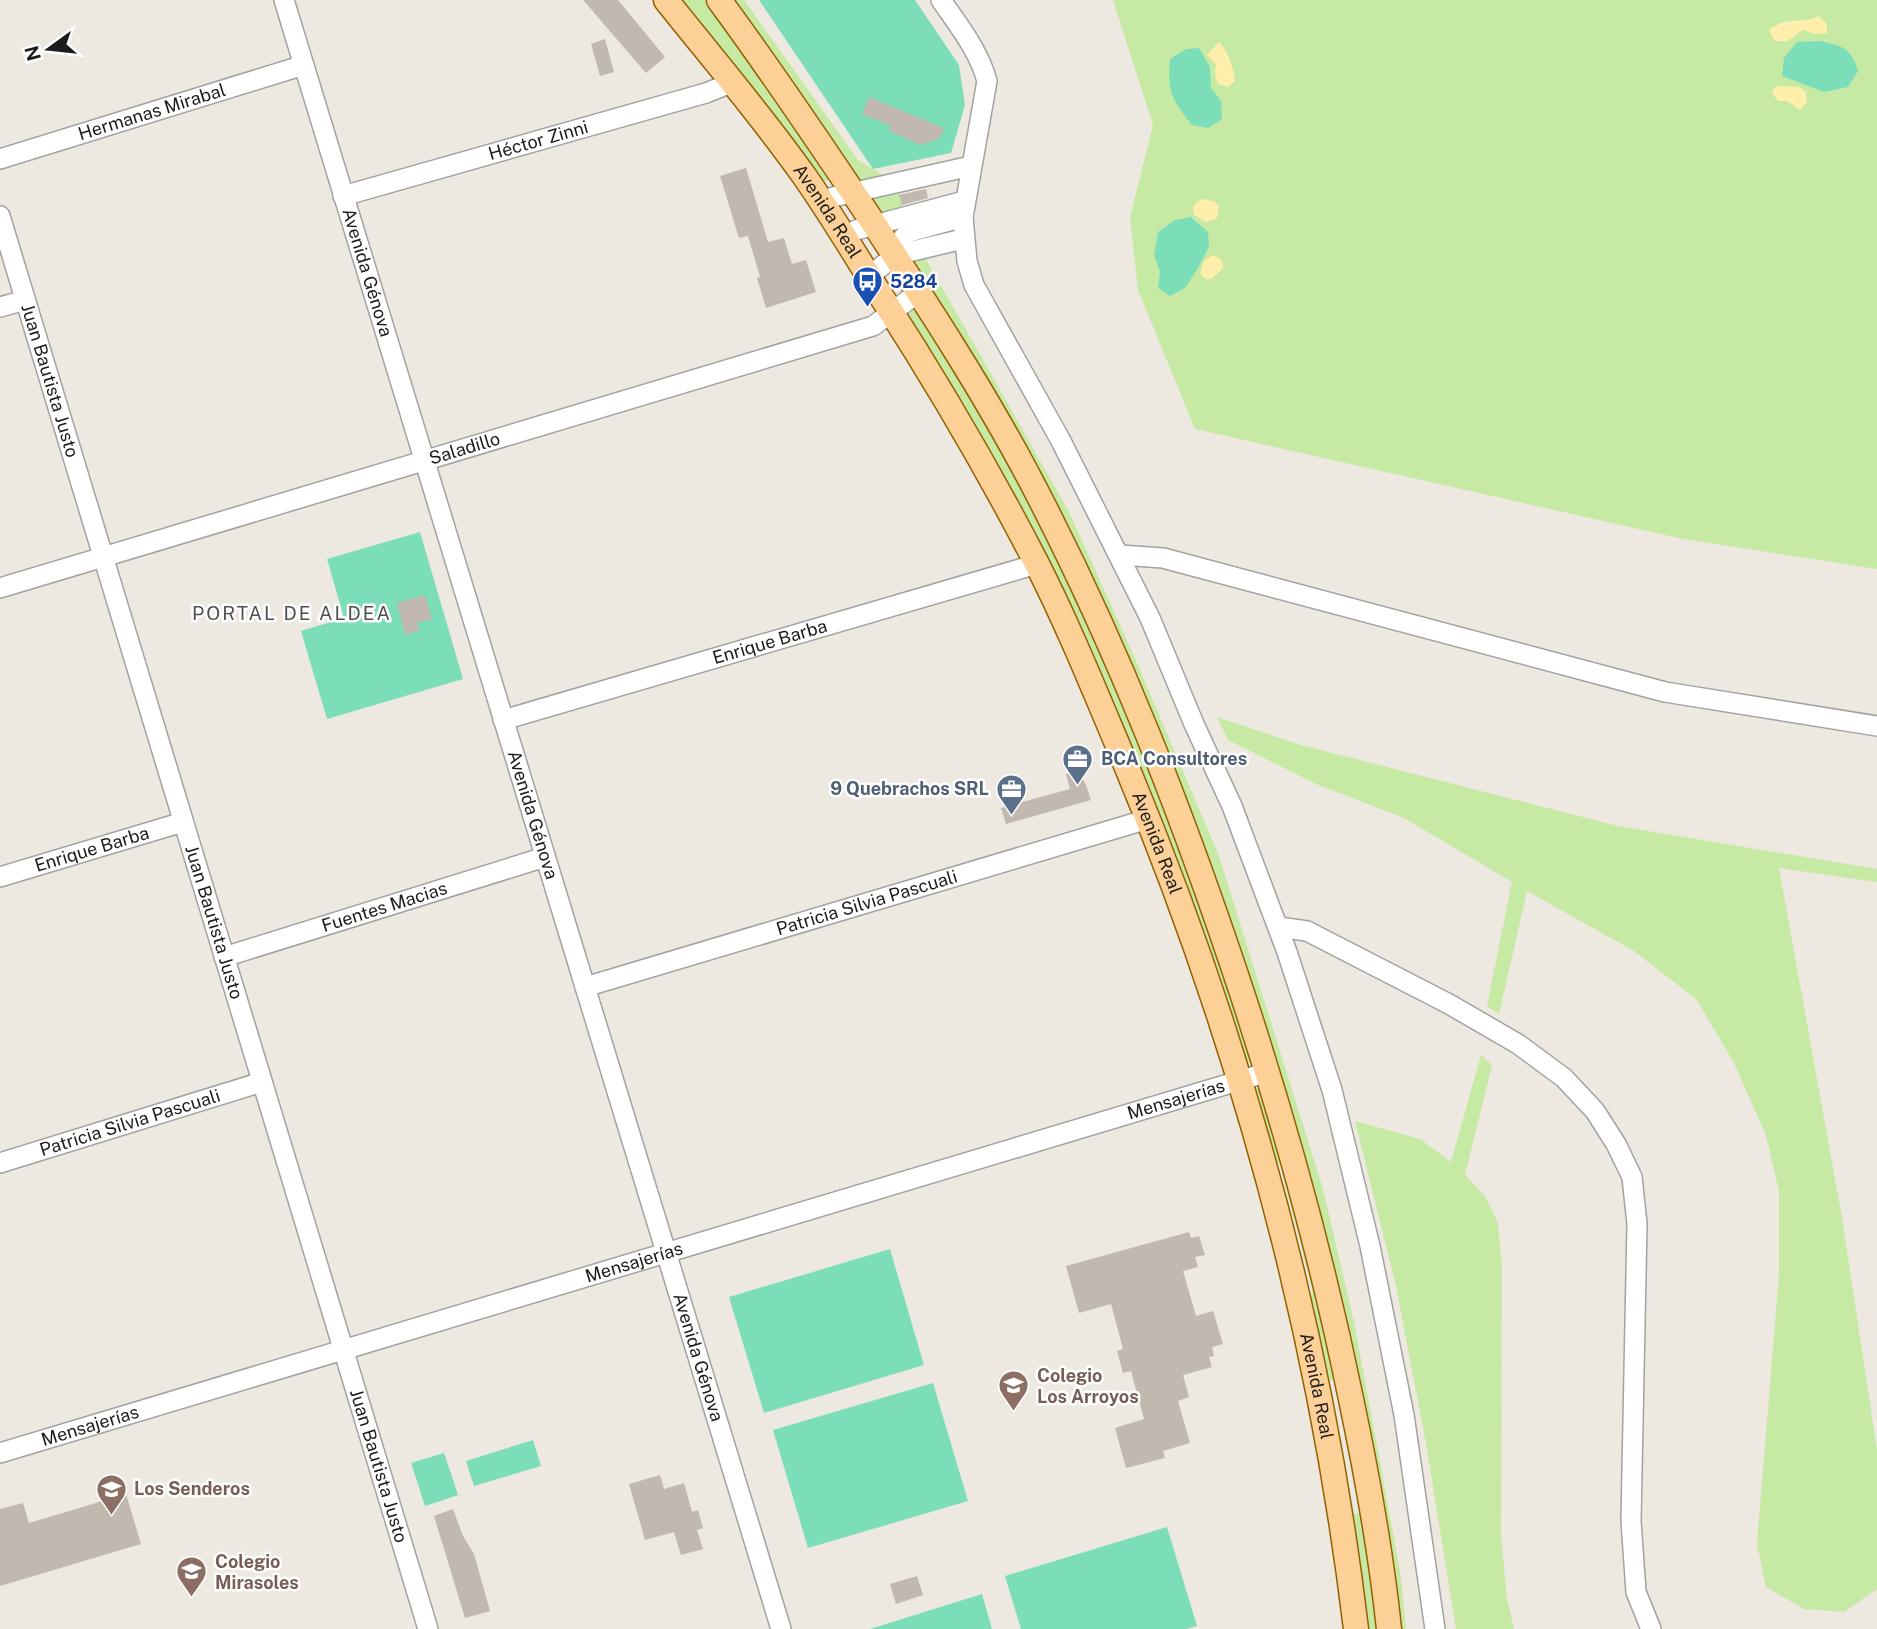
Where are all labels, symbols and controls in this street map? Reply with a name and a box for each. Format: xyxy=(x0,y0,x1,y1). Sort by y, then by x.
north arrow xyxy=(14,14,84,84)
text: N xyxy=(20,43,45,63)
street label: Hermanas Mirabal xyxy=(75,79,228,144)
street label: Héctor Zinni xyxy=(486,116,590,164)
street label: Avenida Real xyxy=(789,160,866,262)
street label: Avenida Génova xyxy=(338,206,397,339)
bus stop icon: 5284 xyxy=(850,265,884,309)
place label: 5284 xyxy=(890,271,938,292)
street label: Juan Bautista Justo xyxy=(17,301,84,460)
street label: Saladillo xyxy=(426,428,502,469)
district label: PORTAL DE ALDEA xyxy=(192,602,392,624)
street label: Enrique Barba xyxy=(710,615,829,668)
office icon: BCA Consultores xyxy=(1061,742,1095,786)
street label: Avenida Génova xyxy=(504,748,563,882)
place label: BCA Consultores xyxy=(1101,748,1247,769)
office icon: 9 Quebrachos SRL xyxy=(995,772,1029,816)
place label: 9 Quebrachos SRL xyxy=(830,778,989,799)
street label: Avenida Real xyxy=(1128,788,1187,897)
street label: Enrique Barba xyxy=(32,822,151,876)
street label: Juan Bautista Justo xyxy=(181,843,248,1002)
street label: Patricia Silvia Pascuali xyxy=(774,866,960,939)
street label: Fuentes Macias xyxy=(319,877,450,936)
street label: Mensajerías xyxy=(1125,1075,1227,1124)
street label: Patricia Silvia Pascuali xyxy=(37,1085,223,1160)
street label: Mensajerías xyxy=(583,1237,685,1287)
street label: Avenida Génova xyxy=(669,1290,728,1424)
street label: Avenida Real xyxy=(1296,1331,1338,1441)
place label: Colegio Los Arroyos xyxy=(1037,1365,1139,1407)
school or university icon: Colegio Los Arroyos xyxy=(997,1369,1031,1413)
street label: Juan Bautista Justo xyxy=(346,1386,412,1545)
street label: Mensajerías xyxy=(39,1401,141,1450)
school or university icon: Los Senderos xyxy=(94,1472,128,1516)
place label: Los Senderos xyxy=(134,1478,250,1499)
place label: Colegio Mirasoles xyxy=(215,1551,299,1593)
school or university icon: Colegio Mirasoles xyxy=(175,1555,209,1599)

